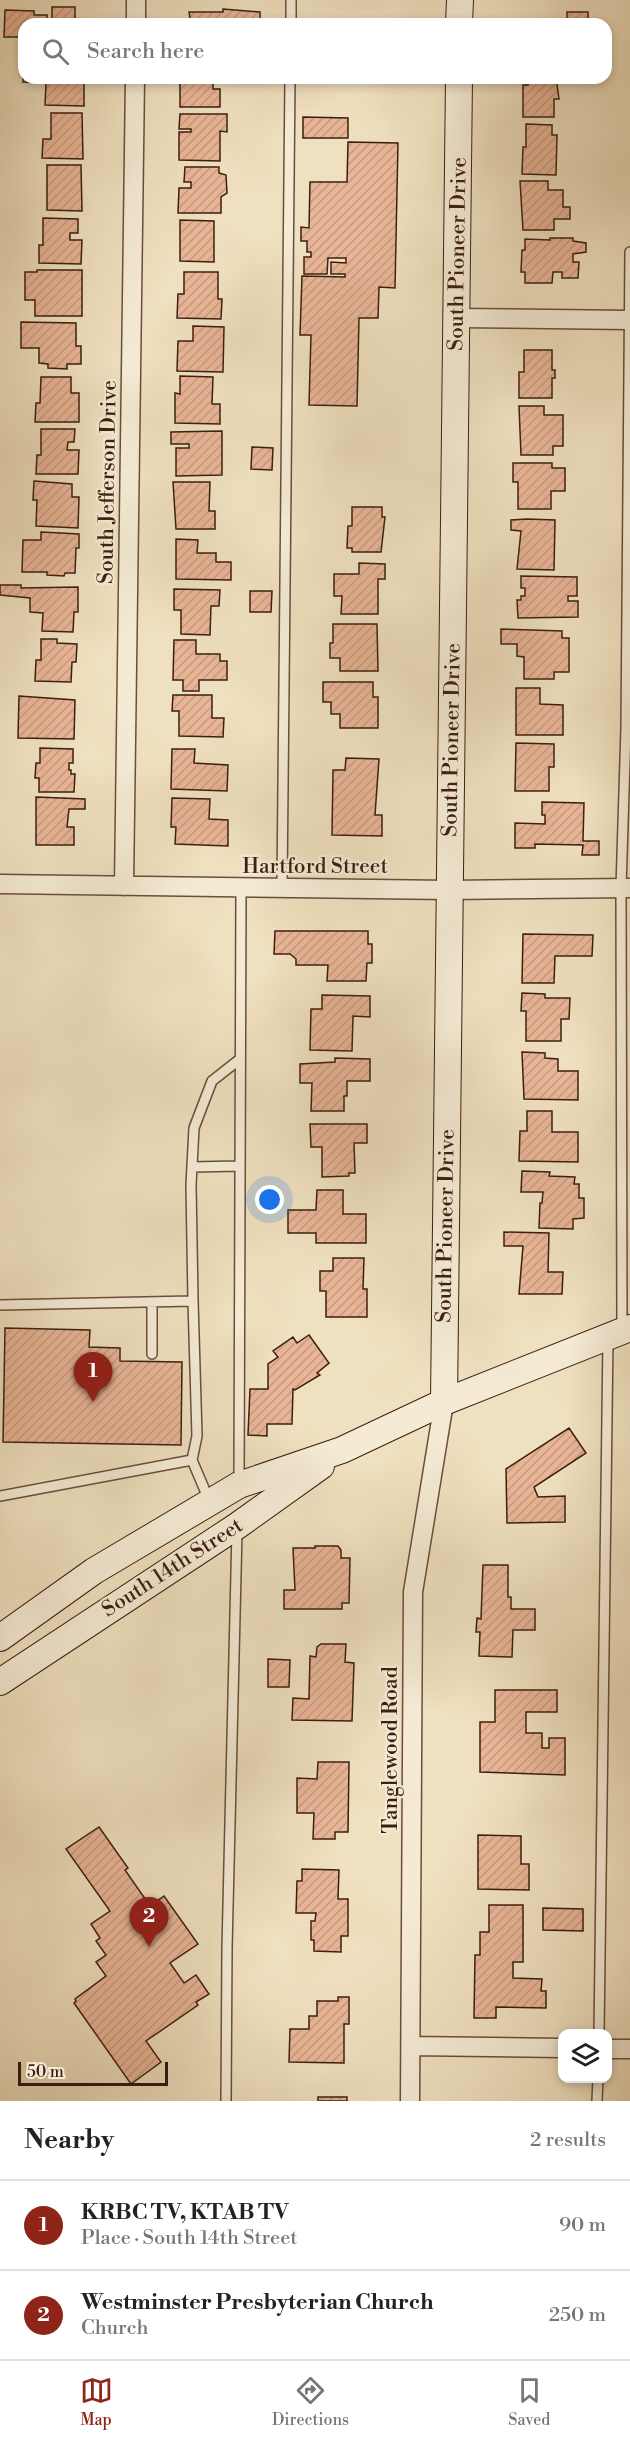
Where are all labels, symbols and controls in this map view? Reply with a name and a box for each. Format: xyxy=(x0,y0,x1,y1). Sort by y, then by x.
search box xyxy=(18,18,612,84)
icon: search xyxy=(39,35,72,68)
text: Search here xyxy=(87,38,204,65)
street label: South Pioneer Drive xyxy=(443,157,473,351)
street label: South Jefferson Drive xyxy=(93,380,123,584)
street label: South Pioneer Drive xyxy=(437,643,467,837)
street label: Hartford Street xyxy=(242,854,388,880)
street label: South Pioneer Drive xyxy=(431,1129,461,1323)
your location xyxy=(255,1185,284,1214)
pin: 1 xyxy=(74,1352,112,1402)
street label: South 14th Street xyxy=(97,1512,248,1623)
street label: Tanglewood Road xyxy=(378,1666,404,1834)
pin: 2 xyxy=(130,1898,168,1947)
map controls xyxy=(558,2029,612,2083)
button: layers xyxy=(558,2029,612,2083)
scale bar xyxy=(18,2059,168,2086)
text: 50 m xyxy=(27,2062,64,2082)
text: Nearby xyxy=(24,2124,114,2156)
text: 2 results xyxy=(530,2128,606,2153)
text: KRBC TV, KTAB TV xyxy=(81,2199,289,2226)
text: 1 xyxy=(39,2213,48,2238)
text: 90 m xyxy=(559,2213,606,2238)
text: Place · South 14th Street xyxy=(81,2226,297,2251)
text: Westminster Presbyterian Church xyxy=(81,2289,434,2316)
text: 2 xyxy=(37,2303,50,2328)
text: 250 m xyxy=(549,2303,606,2328)
text: Church xyxy=(81,2316,148,2341)
tab: Map xyxy=(80,2374,113,2430)
tab: Directions xyxy=(272,2374,349,2430)
tab: Saved xyxy=(508,2374,550,2430)

